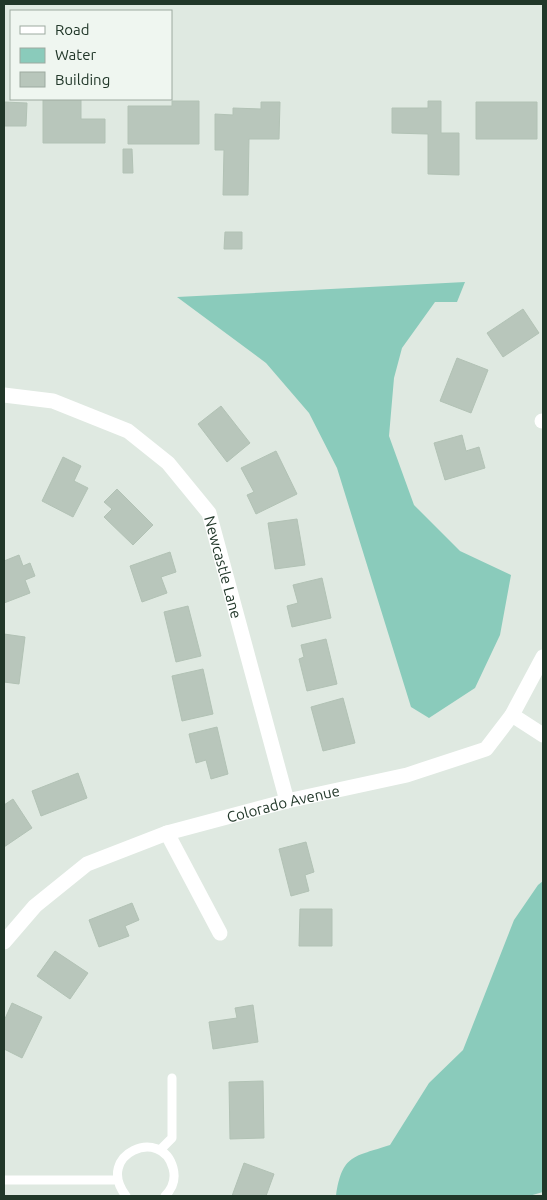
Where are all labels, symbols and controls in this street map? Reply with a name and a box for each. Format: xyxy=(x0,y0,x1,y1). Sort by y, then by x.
legend xyxy=(10,10,172,100)
text: Road xyxy=(55,21,90,38)
text: Water xyxy=(55,46,96,63)
text: Building xyxy=(55,71,110,88)
street label: Newcastle Lane xyxy=(202,514,246,620)
street label: Colorado Avenue xyxy=(225,781,341,825)

